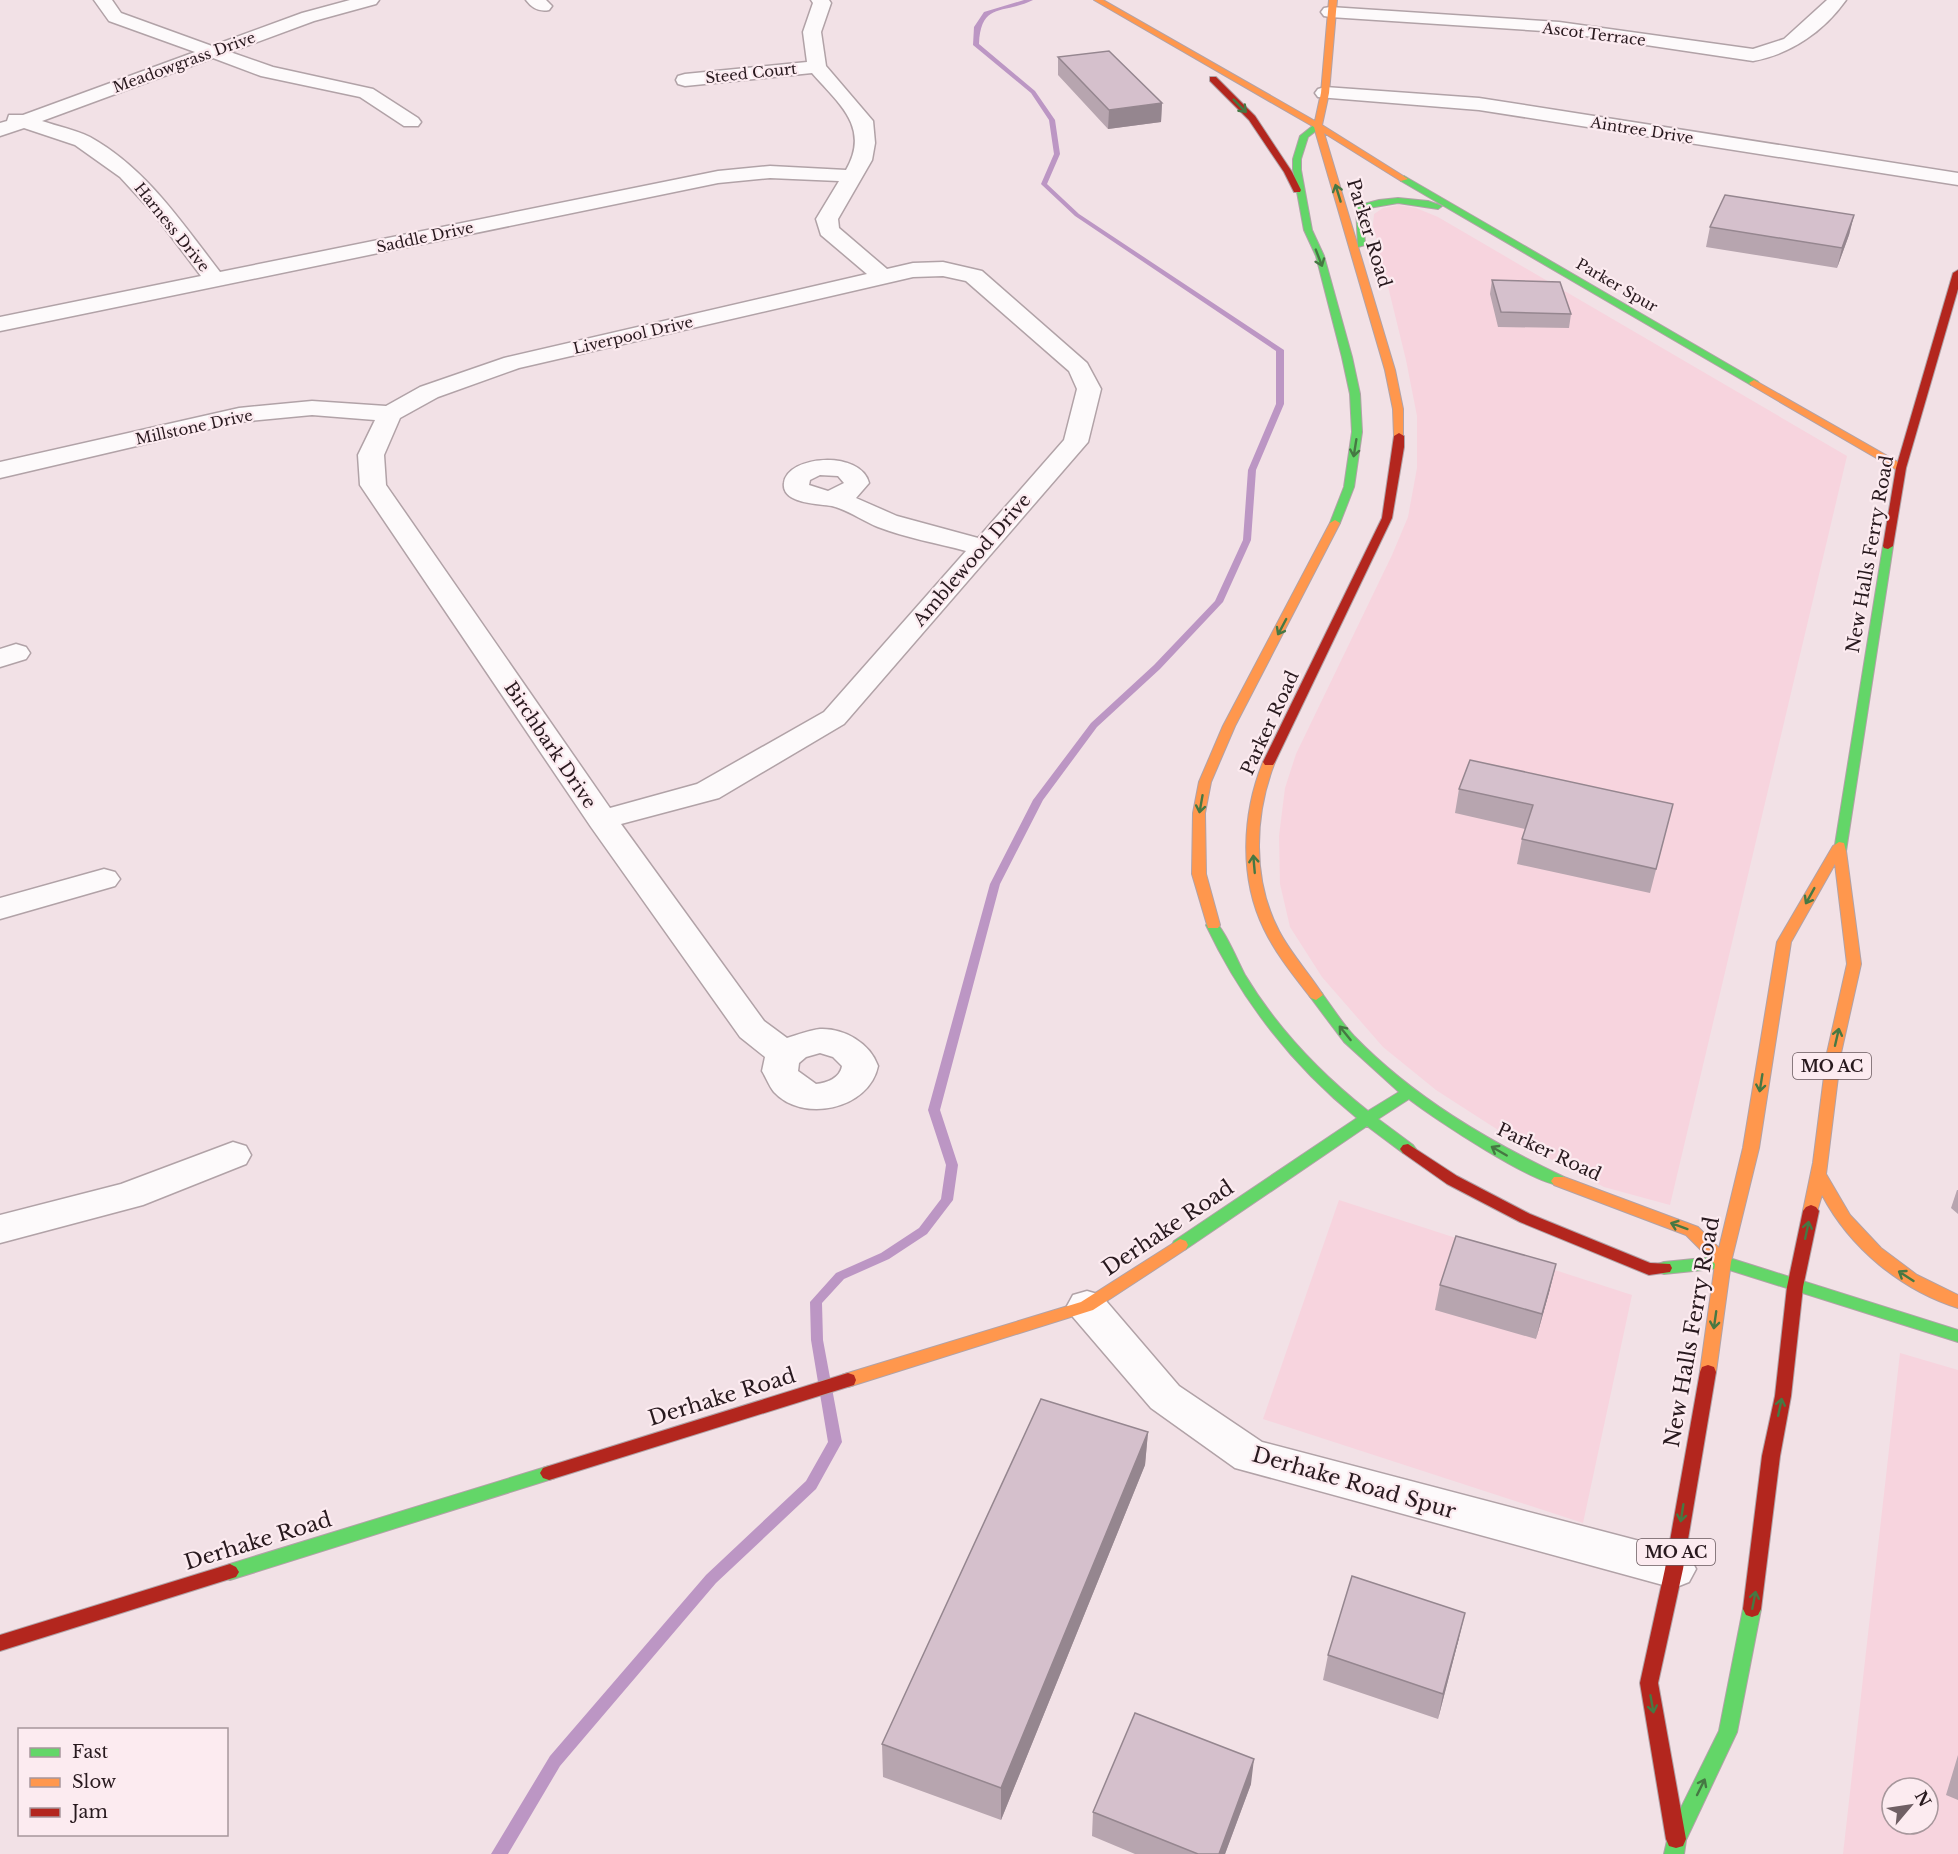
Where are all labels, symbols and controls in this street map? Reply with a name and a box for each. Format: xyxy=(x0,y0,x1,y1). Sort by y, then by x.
street label: Ascot Terrace xyxy=(1540,18,1647,50)
street label: Meadowgrass Drive xyxy=(110,27,258,97)
street label: Steed Court xyxy=(704,59,798,87)
one-way arrow xyxy=(1233,99,1248,114)
street label: Aintree Drive xyxy=(1588,112,1695,148)
street label: Parker Road xyxy=(1342,176,1396,290)
street label: Harness Drive xyxy=(130,179,214,275)
one-way arrow xyxy=(1332,184,1343,203)
street label: Saddle Drive xyxy=(375,217,475,257)
one-way arrow xyxy=(1315,248,1326,267)
street label: Parker Spur xyxy=(1573,254,1662,316)
street label: Liverpool Drive xyxy=(571,312,695,358)
street label: Millstone Drive xyxy=(134,405,254,449)
one-way arrow xyxy=(1349,438,1360,457)
street label: New Halls Ferry Road xyxy=(1842,453,1898,655)
street label: Amblewood Drive xyxy=(908,489,1035,631)
one-way arrow xyxy=(1275,618,1287,636)
street label: Parker Road xyxy=(1236,667,1304,779)
street label: Birchbark Drive xyxy=(499,677,601,813)
one-way arrow xyxy=(1195,793,1206,813)
one-way arrow xyxy=(1249,855,1260,874)
one-way arrow xyxy=(1804,887,1815,905)
one-way arrow xyxy=(1338,1025,1351,1041)
one-way arrow xyxy=(1832,1028,1844,1047)
road number: MO AC xyxy=(1793,1053,1871,1079)
one-way arrow xyxy=(1756,1072,1767,1092)
street label: Parker Road xyxy=(1493,1118,1605,1186)
one-way arrow xyxy=(1491,1144,1508,1156)
street label: Derhake Road xyxy=(1097,1175,1239,1281)
street label: New Halls Ferry Road xyxy=(1659,1215,1725,1449)
one-way arrow xyxy=(1670,1219,1689,1230)
one-way arrow xyxy=(1801,1220,1813,1239)
one-way arrow xyxy=(1898,1270,1915,1282)
one-way arrow xyxy=(1710,1310,1721,1330)
street label: Derhake Road xyxy=(645,1362,799,1432)
one-way arrow xyxy=(1775,1398,1787,1417)
street label: Derhake Road Spur xyxy=(1249,1441,1459,1525)
one-way arrow xyxy=(1677,1502,1688,1522)
street label: Derhake Road xyxy=(181,1506,335,1576)
road number: MO AC xyxy=(1637,1539,1715,1565)
one-way arrow xyxy=(1749,1591,1760,1610)
one-way arrow xyxy=(1647,1694,1658,1713)
legend xyxy=(18,1728,228,1836)
text: Fast xyxy=(72,1741,109,1763)
text: Slow xyxy=(72,1771,117,1793)
north arrow xyxy=(1880,1776,1940,1836)
one-way arrow xyxy=(1696,1778,1708,1796)
text: N xyxy=(1911,1787,1936,1810)
text: Jam xyxy=(70,1801,108,1823)

